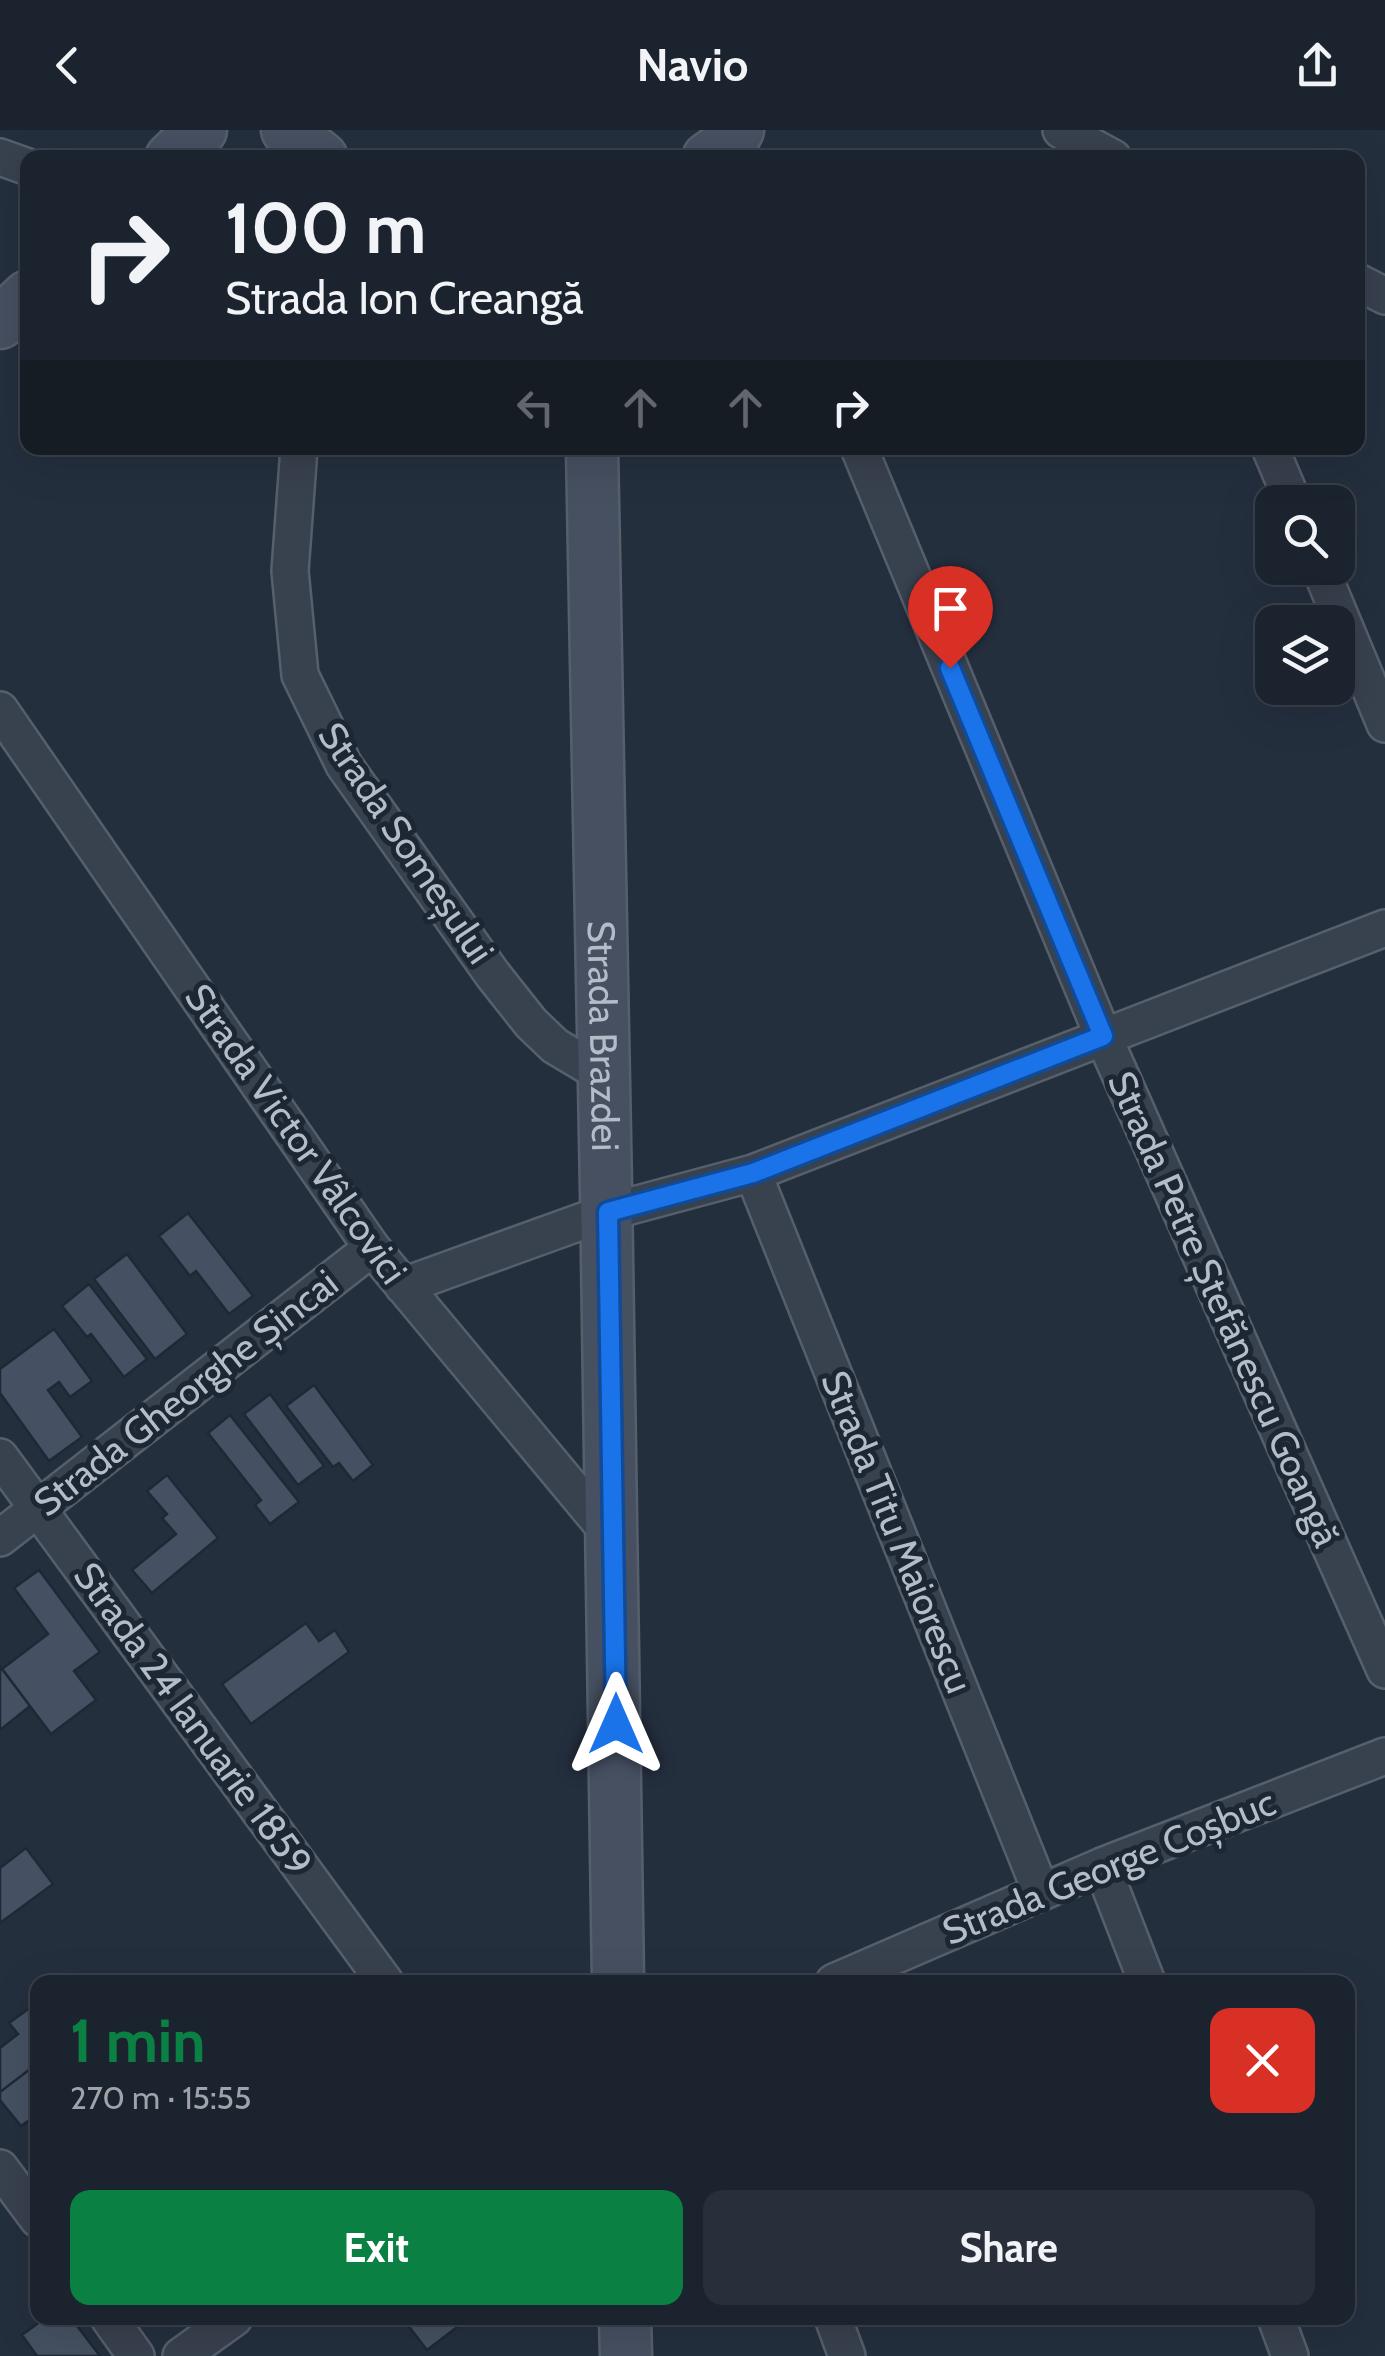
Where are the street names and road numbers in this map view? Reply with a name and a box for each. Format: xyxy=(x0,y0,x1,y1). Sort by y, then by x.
street label: Strada Someșului xyxy=(308,713,504,973)
street label: Strada Brazdei xyxy=(578,920,629,1152)
street label: Strada Victor Vâlcovici xyxy=(175,975,417,1293)
street label: Strada Petre Ștefănescu Goangă xyxy=(1096,1064,1351,1555)
street label: Strada Gheorghe Șincai xyxy=(24,1259,348,1527)
street label: Strada Titu Maiorescu xyxy=(811,1364,984,1700)
street label: Strada 24 Ianuarie 1859 xyxy=(64,1553,323,1884)
street label: Strada George Coșbuc xyxy=(936,1778,1282,1956)

